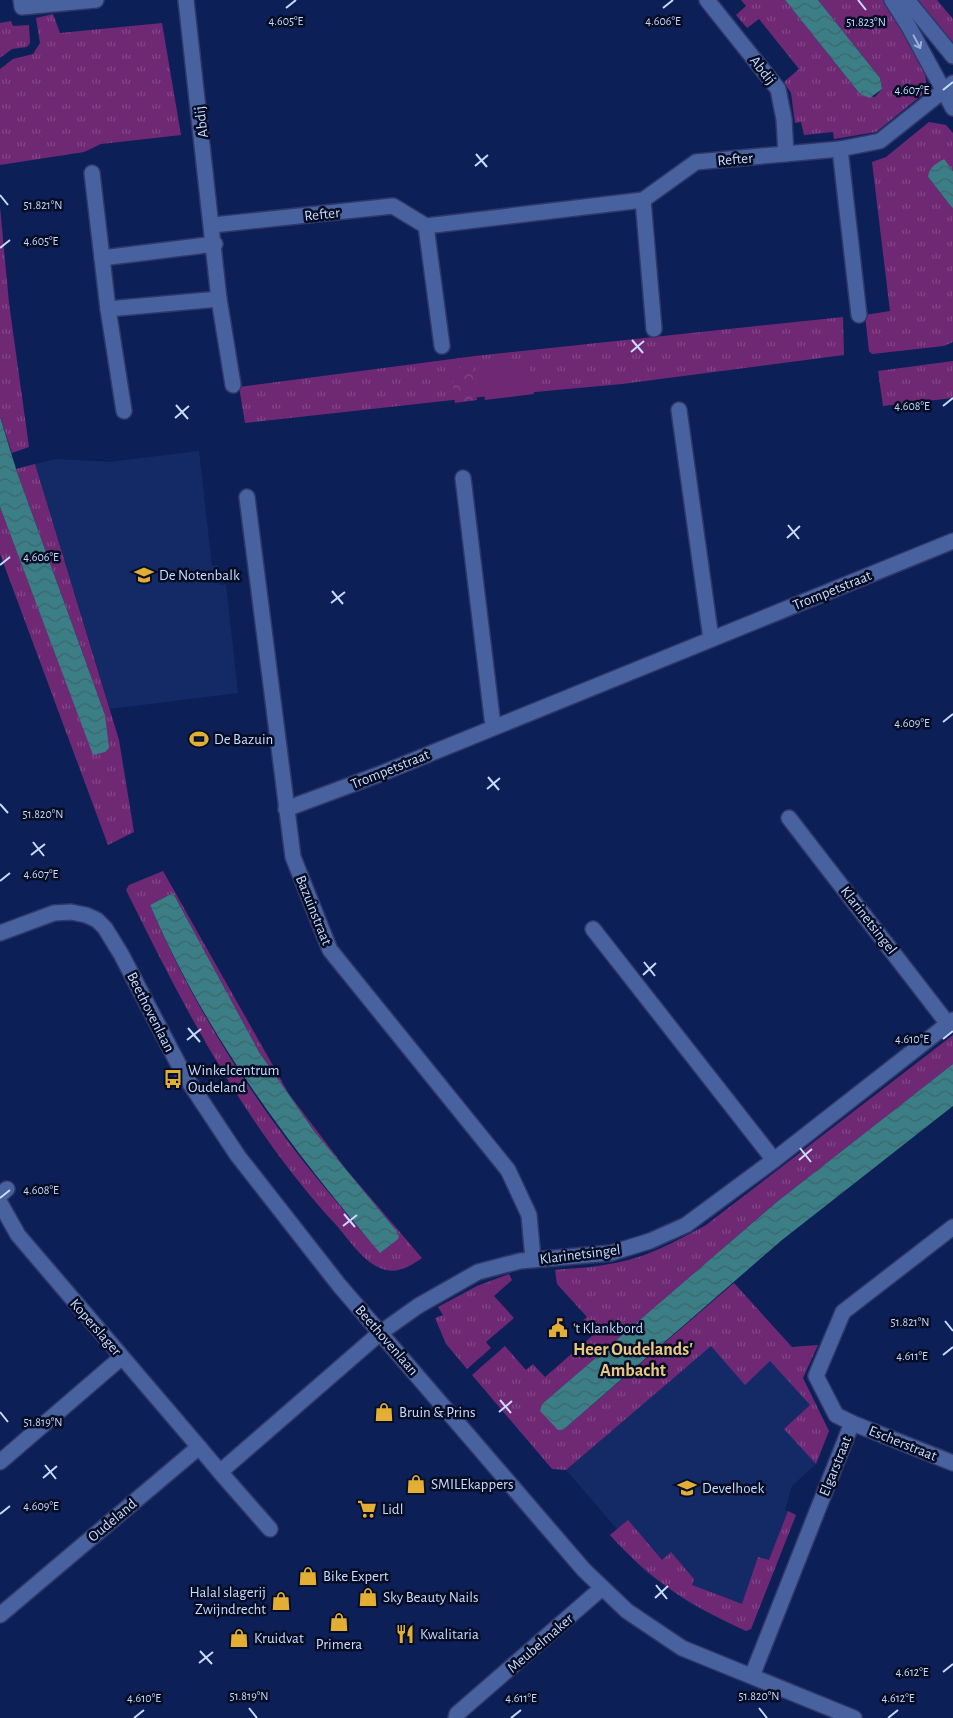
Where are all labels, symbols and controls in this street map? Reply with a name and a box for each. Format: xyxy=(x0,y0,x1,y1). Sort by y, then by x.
text: 4.605°E xyxy=(269,15,304,27)
text: 4.606°E xyxy=(645,15,681,27)
text: 51.823°N xyxy=(846,16,886,28)
one-way arrow xyxy=(912,34,922,49)
street label: Abdij xyxy=(747,53,778,87)
text: 4.607°E xyxy=(895,84,930,96)
street label: Abdij xyxy=(192,105,211,139)
street label: Refter xyxy=(717,150,754,169)
text: 51.821°N xyxy=(24,199,62,211)
street label: Refter xyxy=(304,205,341,224)
text: 4.605°E xyxy=(24,235,59,247)
text: 4.608°E xyxy=(894,400,930,412)
text: 4.606°E xyxy=(23,551,59,563)
school or university icon: De Notenbalk xyxy=(133,564,155,586)
place label: De Notenbalk xyxy=(159,568,240,583)
street label: Trompetstraat xyxy=(791,568,874,613)
text: 4.609°E xyxy=(894,717,930,729)
sports icon: De Bazuin xyxy=(188,728,210,750)
place label: De Bazuin xyxy=(214,732,273,747)
street label: Trompetstraat xyxy=(349,747,432,792)
text: 51.820°N xyxy=(22,808,64,820)
text: 4.607°E xyxy=(24,868,59,880)
street label: Bazuinstraat xyxy=(293,873,334,947)
street label: Klarinetsingel xyxy=(838,884,900,957)
street label: Beethovenlaan xyxy=(124,970,177,1055)
text: 4.610°E xyxy=(895,1033,929,1045)
place label: Winkelcentrum Oudeland xyxy=(188,1063,280,1095)
bus stop icon: Winkelcentrum Oudeland xyxy=(162,1068,184,1090)
text: 4.608°E xyxy=(23,1184,59,1196)
street label: Klarinetsingel xyxy=(539,1242,621,1267)
street label: Koperslager xyxy=(67,1296,124,1359)
street label: Beethovenlaan xyxy=(352,1302,421,1378)
text: 51.821°N xyxy=(891,1316,929,1328)
public building icon: 't Klankbord xyxy=(547,1317,569,1339)
place label: 't Klankbord xyxy=(573,1321,643,1336)
district label: Heer Oudelands' Ambacht xyxy=(573,1341,693,1380)
text: 4.611°E xyxy=(896,1350,928,1362)
shop icon: Bruin & Prins xyxy=(373,1401,395,1423)
place label: Bruin & Prins xyxy=(399,1405,476,1420)
text: 51.819°N xyxy=(23,1416,63,1428)
street label: Escherstraat xyxy=(867,1423,939,1464)
street label: Elgarstraat xyxy=(817,1434,854,1498)
shop icon: SMILEkappers xyxy=(405,1473,427,1495)
place label: SMILEkappers xyxy=(431,1477,513,1492)
school or university icon: Develhoek xyxy=(676,1477,698,1499)
place label: Develhoek xyxy=(702,1481,764,1496)
street label: Oudeland xyxy=(85,1496,139,1545)
supermarket icon: Lidl xyxy=(356,1498,378,1520)
text: 4.609°E xyxy=(23,1500,59,1512)
place label: Lidl xyxy=(382,1502,403,1517)
shop icon: Bike Expert xyxy=(297,1565,319,1587)
place label: Bike Expert xyxy=(323,1569,389,1584)
place label: Halal slagerij Zwijndrecht xyxy=(189,1585,266,1617)
shop icon: Sky Beauty Nails xyxy=(357,1586,379,1608)
shop icon: Halal slagerij Zwijndrecht xyxy=(270,1590,292,1612)
place label: Sky Beauty Nails xyxy=(383,1590,478,1605)
shop icon: Primera xyxy=(328,1611,350,1633)
street label: Meubelmaker xyxy=(505,1611,576,1676)
restaurant icon: Kwalitaria xyxy=(394,1623,416,1645)
shop icon: Kruidvat xyxy=(228,1627,250,1649)
place label: Kwalitaria xyxy=(420,1627,479,1642)
place label: Kruidvat xyxy=(254,1631,304,1646)
place label: Primera xyxy=(316,1637,362,1652)
text: 4.612°E xyxy=(895,1666,929,1678)
text: 51.819°N xyxy=(229,1690,269,1702)
text: 51.820°N xyxy=(738,1690,780,1702)
text: 4.610°E xyxy=(127,1692,161,1704)
text: 4.611°E xyxy=(505,1692,537,1704)
text: 4.612°E xyxy=(881,1692,915,1704)

